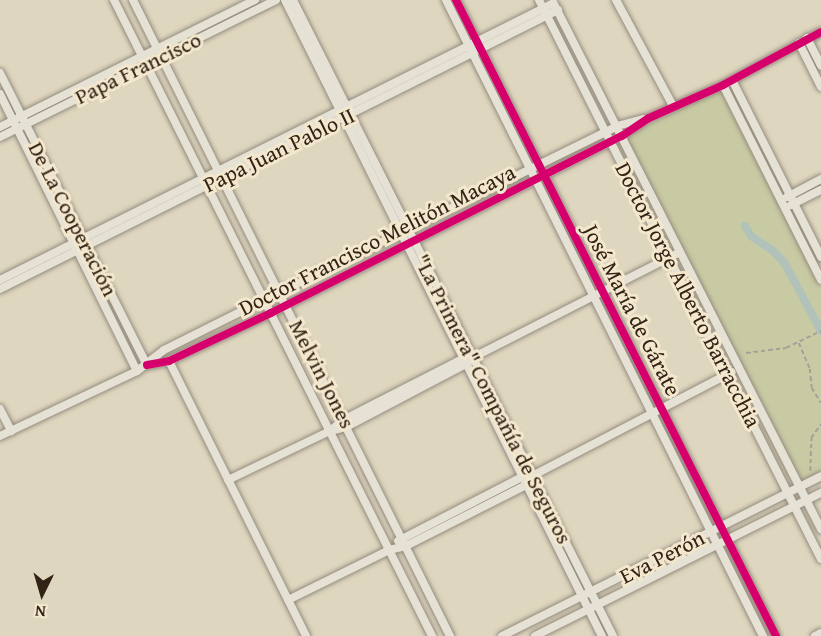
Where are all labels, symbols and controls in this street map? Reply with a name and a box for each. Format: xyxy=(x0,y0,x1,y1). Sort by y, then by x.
street label: Papa Francisco xyxy=(71,26,205,110)
street label: Papa Juan Pablo II xyxy=(199,102,359,198)
street label: De La Cooperación xyxy=(23,137,123,301)
street label: Doctor Jorge Alberto Barracchia xyxy=(610,158,766,432)
street label: Doctor Francisco Melitón Macaya xyxy=(234,159,520,321)
street label: José María de Gárate xyxy=(577,220,687,400)
street label: "La Primera" Compañía de Seguros xyxy=(408,250,578,548)
street label: Melvin Jones xyxy=(283,315,361,433)
street label: Eva Perón xyxy=(615,524,709,590)
north arrow xyxy=(12,564,72,624)
text: N xyxy=(34,600,47,624)

